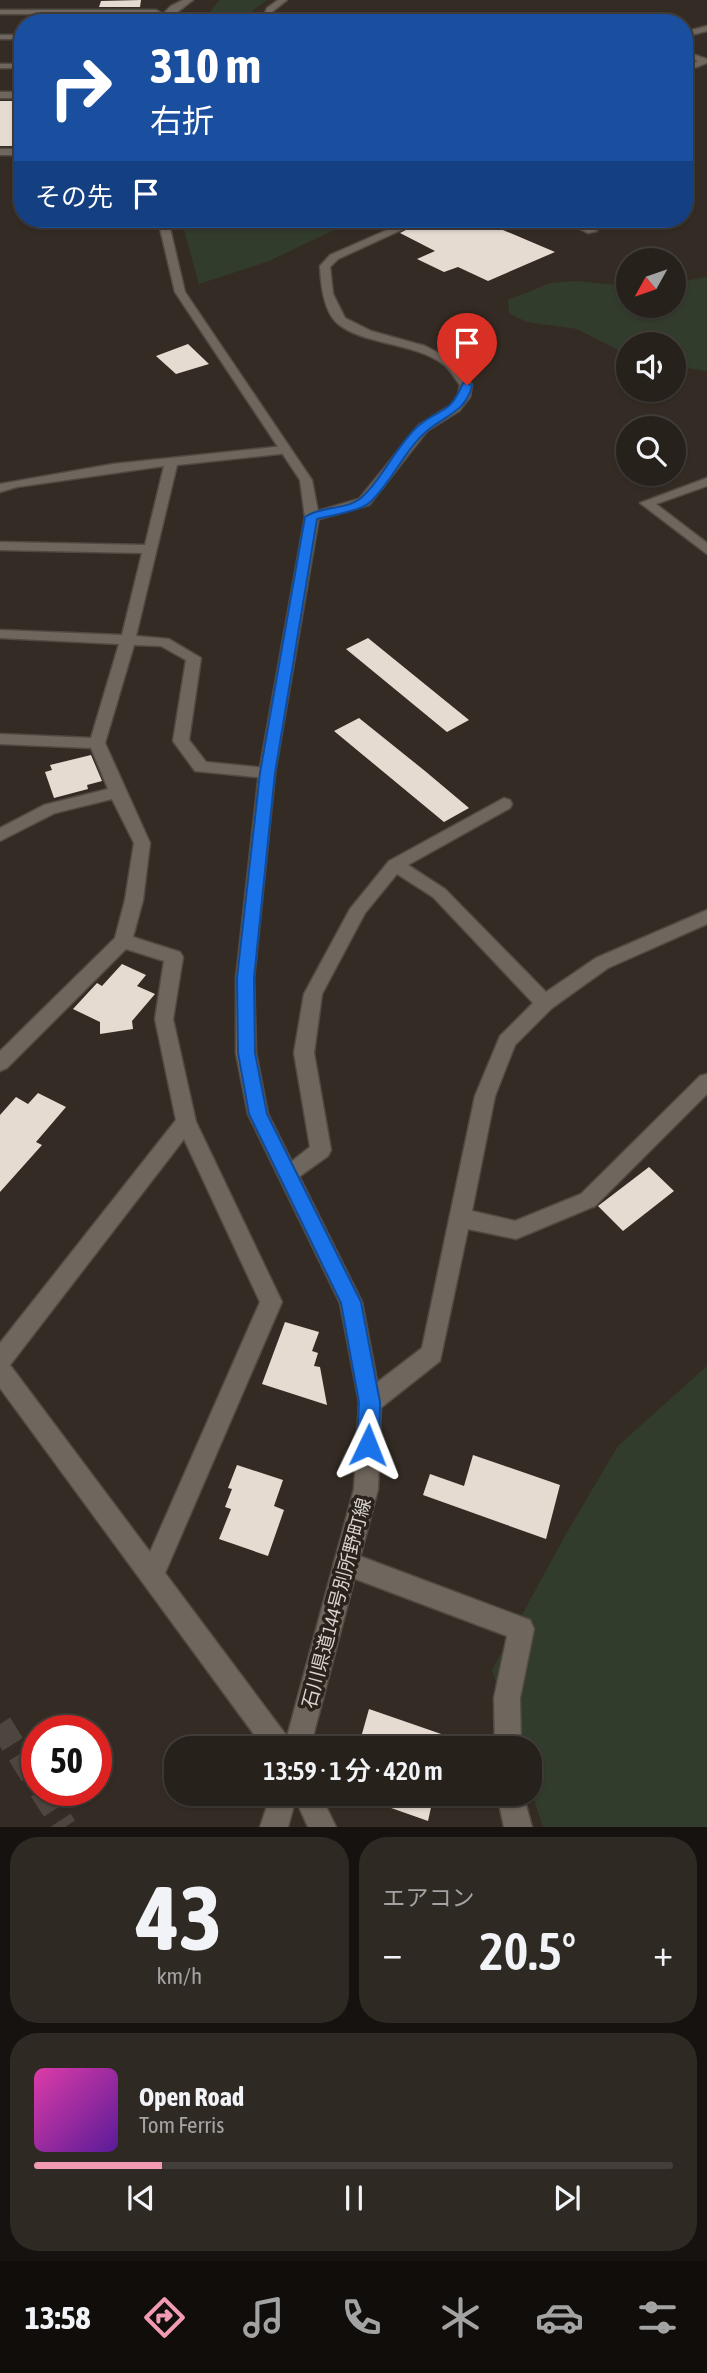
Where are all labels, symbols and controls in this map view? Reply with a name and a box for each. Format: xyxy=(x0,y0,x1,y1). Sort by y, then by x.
text: 310 m xyxy=(150,37,261,93)
icon: right xyxy=(35,42,126,133)
text: 右折 xyxy=(150,102,214,139)
icon: arrive xyxy=(127,175,165,213)
text: その先 xyxy=(35,182,113,212)
north arrow xyxy=(616,248,686,318)
map controls xyxy=(616,248,686,486)
pin xyxy=(437,313,497,385)
icon: arrive xyxy=(448,324,486,362)
button: sound xyxy=(616,332,686,402)
button: search xyxy=(616,416,686,486)
position arrow xyxy=(331,1408,405,1482)
street label: 石川県道144号別所野町線 xyxy=(297,1495,375,1711)
speed limit sign: 50 xyxy=(21,1715,112,1806)
text: 13:59 · 1 分 · 420 m xyxy=(263,1756,443,1786)
text: 43 xyxy=(136,1865,222,1969)
text: エアコン xyxy=(383,1885,475,1911)
text: 20.5° xyxy=(479,1921,576,1981)
text: − xyxy=(383,1931,402,1974)
text: + xyxy=(653,1931,673,1974)
text: km/h xyxy=(156,1963,202,1989)
text: Open Road xyxy=(139,2082,244,2112)
text: Tom Ferris xyxy=(139,2112,224,2138)
icon: previous xyxy=(122,2179,160,2217)
icon: pause xyxy=(335,2179,373,2217)
icon: next xyxy=(548,2179,586,2217)
icon: directions xyxy=(140,2293,189,2342)
icon: music xyxy=(239,2293,288,2342)
icon: phone xyxy=(337,2293,386,2342)
icon: climate xyxy=(436,2293,485,2342)
icon: car xyxy=(535,2293,584,2342)
icon: filters xyxy=(633,2293,682,2342)
text: 13:58 xyxy=(25,2299,91,2336)

